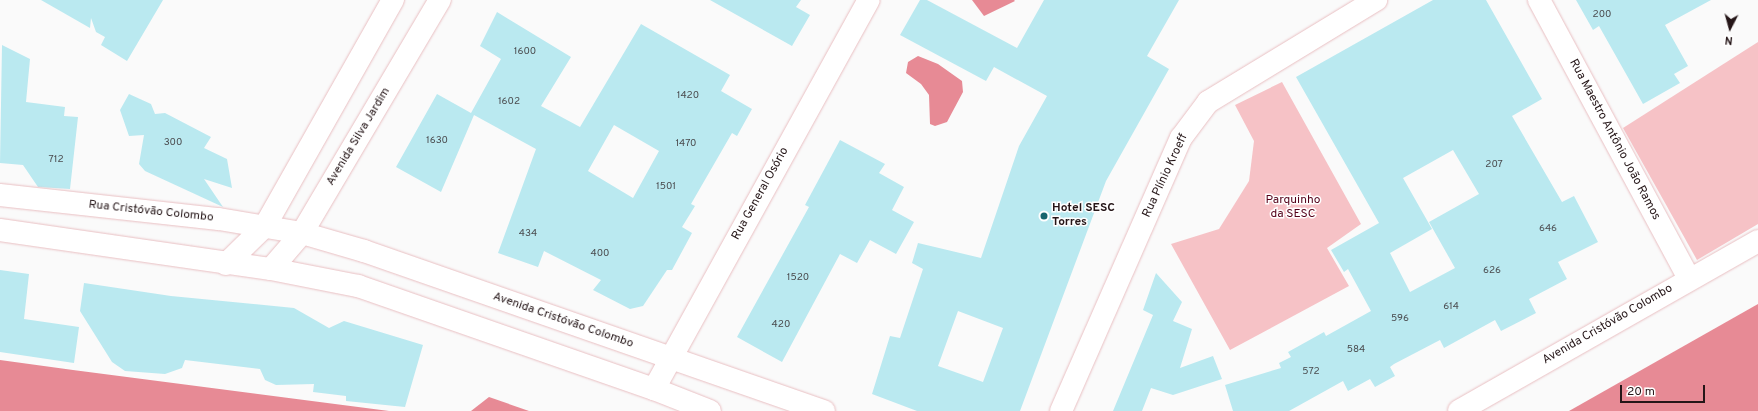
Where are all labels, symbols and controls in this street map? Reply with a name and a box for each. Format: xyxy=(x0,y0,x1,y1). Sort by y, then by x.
north arrow xyxy=(1710,8,1750,48)
house number: 200 xyxy=(1593,9,1611,21)
text: N xyxy=(1724,33,1733,47)
house number: 1600 xyxy=(514,46,536,58)
street label: Rua Maestro Antônio João Ramos xyxy=(1565,57,1663,223)
street label: Avenida Silva Jardim xyxy=(324,85,394,189)
house number: 1420 xyxy=(677,90,699,102)
house number: 1602 xyxy=(498,96,520,108)
street label: Rua Plínio Kroeff xyxy=(1140,132,1192,220)
house number: 1630 xyxy=(426,135,448,147)
house number: 300 xyxy=(164,137,182,149)
house number: 1470 xyxy=(676,138,696,150)
street label: Rua General Osório xyxy=(730,145,792,243)
house number: 712 xyxy=(48,154,64,166)
house number: 207 xyxy=(1485,159,1503,171)
house number: 1501 xyxy=(656,181,676,193)
park label: Parquinho da SESC xyxy=(1265,194,1321,222)
street label: Rua Cristóvão Colombo xyxy=(88,198,214,226)
place label: Hotel SESC Torres xyxy=(1052,202,1115,230)
marker: Hotel SESC Torres xyxy=(1039,211,1049,221)
house number: 646 xyxy=(1539,223,1557,235)
house number: 434 xyxy=(519,228,537,240)
house number: 400 xyxy=(591,248,609,260)
house number: 626 xyxy=(1483,265,1501,277)
house number: 1520 xyxy=(787,272,809,284)
street label: Avenida Cristóvão Colombo xyxy=(1540,282,1676,368)
street label: Avenida Cristóvão Colombo xyxy=(491,290,635,352)
house number: 614 xyxy=(1443,301,1459,313)
house number: 596 xyxy=(1391,313,1409,325)
house number: 420 xyxy=(772,319,790,331)
house number: 584 xyxy=(1347,344,1365,356)
house number: 572 xyxy=(1302,366,1320,378)
scale bar xyxy=(1622,377,1707,403)
text: 20 m xyxy=(1627,384,1655,400)

